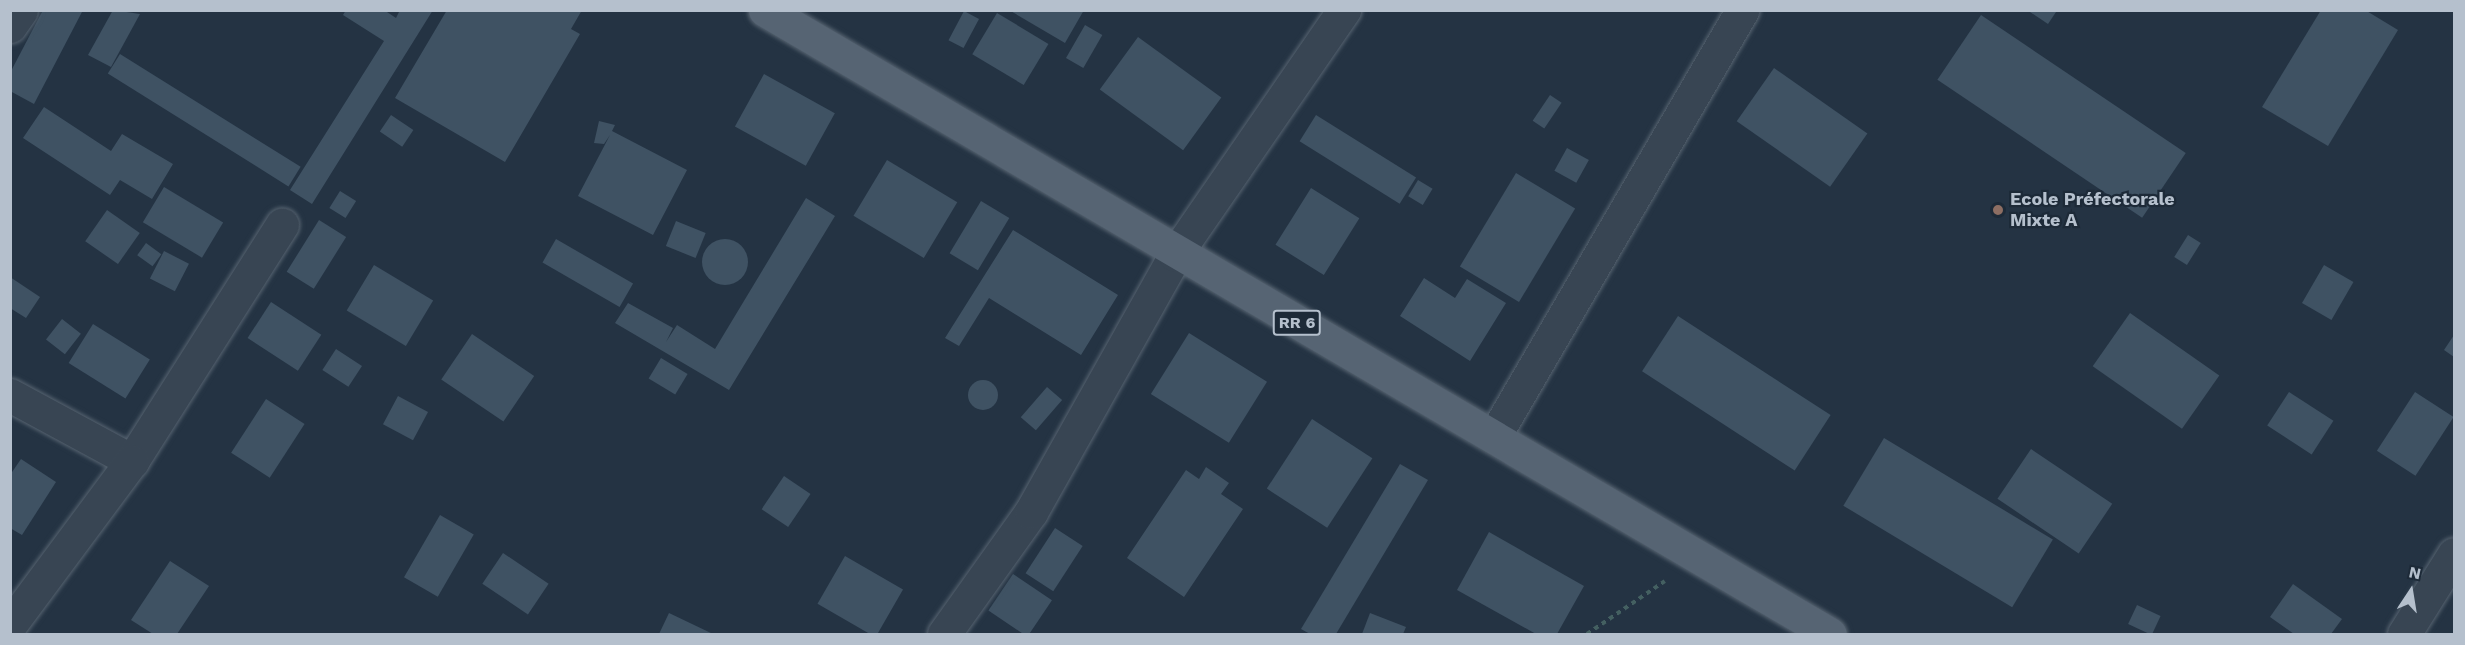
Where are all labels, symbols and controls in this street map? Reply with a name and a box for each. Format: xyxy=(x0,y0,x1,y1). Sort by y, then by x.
place label: Ecole Préfectorale Mixte A xyxy=(2010,189,2175,232)
marker: Ecole Préfectorale Mixte A xyxy=(1991,203,2005,217)
road number: RR 6 xyxy=(1272,310,1322,336)
north arrow xyxy=(2381,561,2441,621)
text: N xyxy=(2407,562,2423,583)

